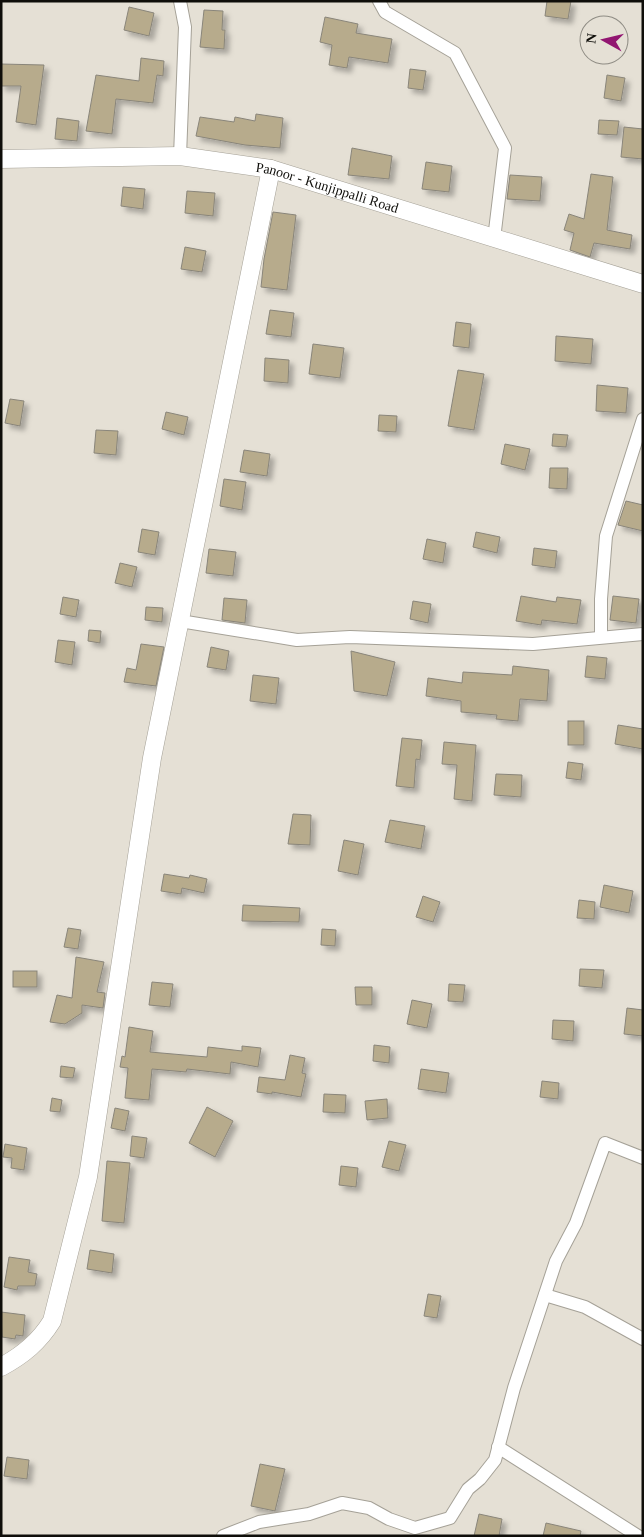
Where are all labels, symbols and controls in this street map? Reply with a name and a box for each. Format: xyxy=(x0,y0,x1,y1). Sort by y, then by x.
north arrow xyxy=(579,15,629,65)
text: N xyxy=(583,32,600,44)
street label: Panoor - Kunjippalli Road xyxy=(255,159,400,215)

